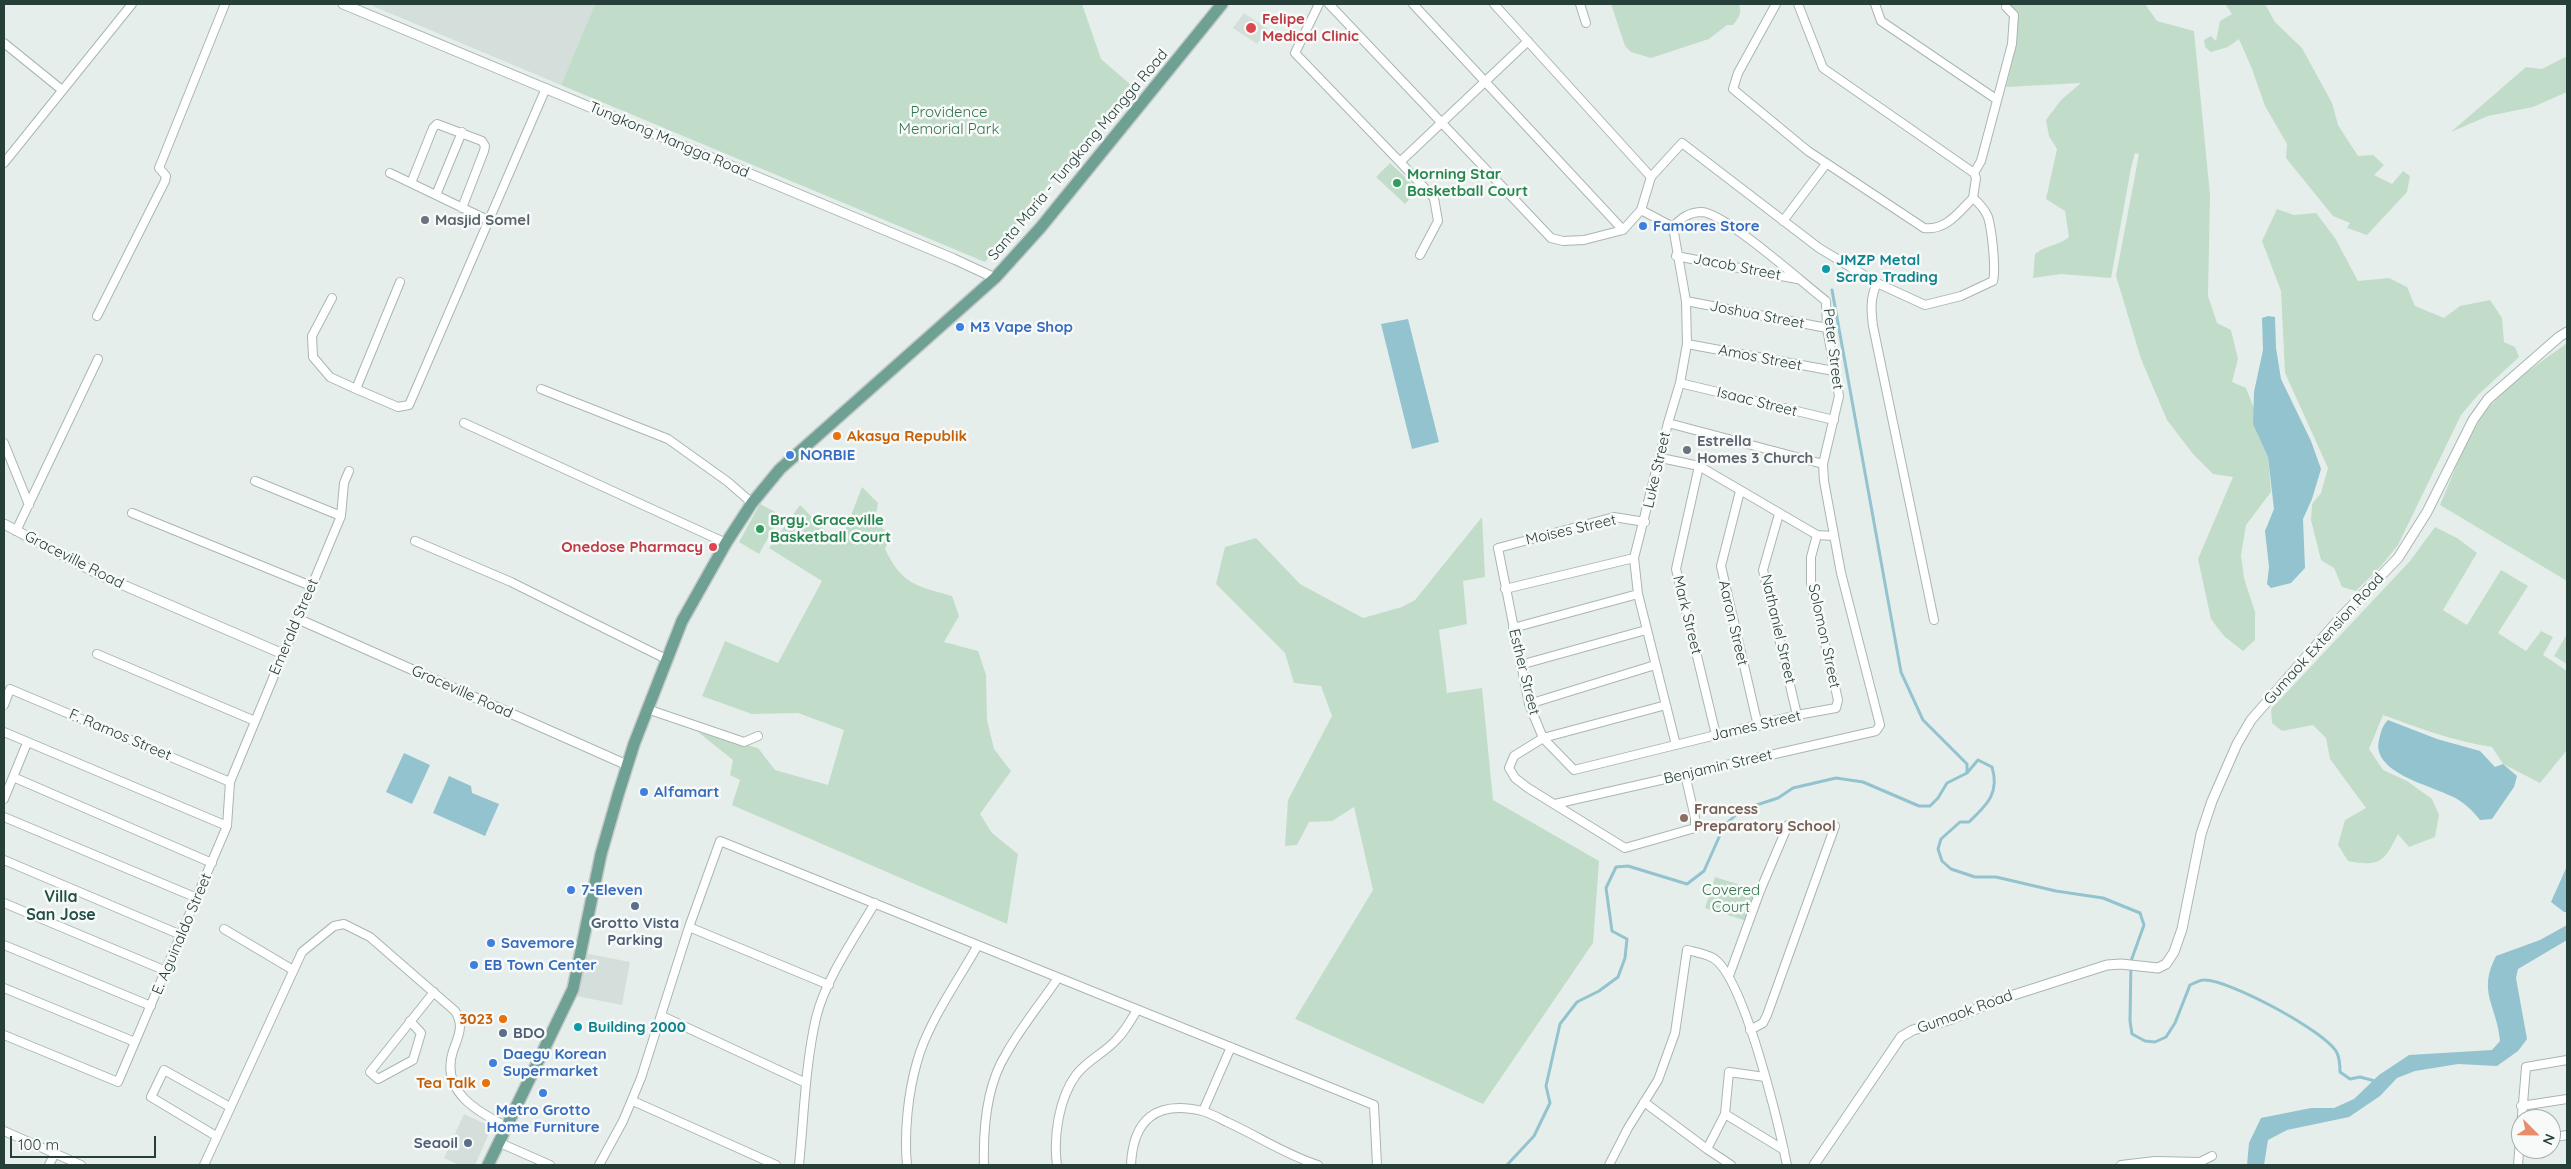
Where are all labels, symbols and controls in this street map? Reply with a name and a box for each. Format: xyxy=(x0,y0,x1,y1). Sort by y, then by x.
place label: Felipe Medical Clinic xyxy=(1262,10,1359,45)
marker: Felipe Medical Clinic xyxy=(1244,21,1258,35)
street label: Santa Maria - Tungkong Mangga Road xyxy=(984,46,1172,264)
street label: Tungkong Mangga Road xyxy=(586,98,752,182)
park label: Providence Memorial Park xyxy=(899,103,999,138)
place label: Morning Star Basketball Court xyxy=(1407,165,1528,200)
marker: Morning Star Basketball Court xyxy=(1391,177,1403,189)
place label: Masjid Somel xyxy=(435,211,530,229)
marker: Masjid Somel xyxy=(419,214,431,226)
place label: Famores Store xyxy=(1653,217,1760,235)
marker: Famores Store xyxy=(1637,220,1649,232)
street label: Jacob Street xyxy=(1692,250,1782,284)
place label: JMZP Metal Scrap Trading xyxy=(1836,251,1938,286)
marker: JMZP Metal Scrap Trading xyxy=(1820,263,1832,275)
street label: Joshua Street xyxy=(1708,297,1806,333)
street label: Peter Street xyxy=(1819,307,1847,391)
place label: M3 Vape Shop xyxy=(970,318,1073,336)
marker: M3 Vape Shop xyxy=(954,321,966,333)
street label: Amos Street xyxy=(1717,341,1803,375)
street label: Isaac Street xyxy=(1715,383,1799,421)
place label: Akasya Republik xyxy=(847,427,967,445)
marker: Akasya Republik xyxy=(831,430,843,442)
street label: Luke Street xyxy=(1639,430,1675,510)
place label: Estrella Homes 3 Church xyxy=(1697,432,1813,467)
marker: Estrella Homes 3 Church xyxy=(1681,444,1693,456)
place label: NORBIE xyxy=(800,446,855,464)
marker: NORBIE xyxy=(784,449,796,461)
place label: Brgy. Graceville Basketball Court xyxy=(770,511,891,546)
street label: Moises Street xyxy=(1524,511,1618,549)
marker: Brgy. Graceville Basketball Court xyxy=(754,523,766,535)
street label: Graceville Road xyxy=(21,527,127,593)
place label: Onedose Pharmacy xyxy=(561,538,703,556)
marker: Onedose Pharmacy xyxy=(707,541,719,553)
street label: Gumaok Extension Road xyxy=(2260,569,2388,709)
street label: Nathaniel Street xyxy=(1757,573,1799,685)
street label: Mark Street xyxy=(1669,574,1705,656)
street label: Emerald Street xyxy=(266,576,322,678)
street label: Aaron Street xyxy=(1714,578,1752,668)
street label: Solomon Street xyxy=(1804,582,1844,690)
street label: Esther Street xyxy=(1505,627,1543,717)
street label: Graceville Road xyxy=(409,662,515,722)
street label: F. Ramos Street xyxy=(66,705,174,765)
street label: James Street xyxy=(1709,707,1803,745)
street label: Benjamin Street xyxy=(1662,746,1774,788)
place label: Alfamart xyxy=(654,783,720,801)
marker: Alfamart xyxy=(638,786,650,798)
place label: Francess Preparatory School xyxy=(1694,800,1836,835)
marker: Francess Preparatory School xyxy=(1678,812,1690,824)
street label: E. Aguinaldo Street xyxy=(148,871,216,997)
place label: 7-Eleven xyxy=(581,881,643,899)
park label: Covered Court xyxy=(1702,881,1760,916)
marker: 7-Eleven xyxy=(565,884,577,896)
district label: Villa San Jose xyxy=(26,887,96,925)
marker: Grotto Vista Parking xyxy=(629,900,641,912)
place label: Grotto Vista Parking xyxy=(591,914,679,949)
place label: Savemore xyxy=(501,934,575,952)
marker: Savemore xyxy=(485,937,497,949)
place label: EB Town Center xyxy=(484,956,597,974)
marker: EB Town Center xyxy=(468,959,480,971)
street label: Gumaok Road xyxy=(1915,986,2015,1038)
place label: 3023 xyxy=(459,1010,493,1028)
marker: 3023 xyxy=(497,1013,509,1025)
place label: Building 2000 xyxy=(588,1018,686,1036)
marker: Building 2000 xyxy=(572,1021,584,1033)
place label: BDO xyxy=(513,1024,545,1042)
marker: BDO xyxy=(497,1027,509,1039)
place label: Daegu Korean Supermarket xyxy=(503,1045,607,1080)
marker: Daegu Korean Supermarket xyxy=(487,1057,499,1069)
place label: Tea Talk xyxy=(416,1074,476,1092)
marker: Tea Talk xyxy=(480,1077,492,1089)
marker: Metro Grotto Home Furniture xyxy=(537,1087,549,1099)
place label: Metro Grotto Home Furniture xyxy=(487,1101,599,1136)
north arrow xyxy=(2511,1109,2561,1159)
scale bar xyxy=(12,1126,159,1158)
text: N xyxy=(2539,1131,2559,1148)
place label: Seaoil xyxy=(414,1134,458,1152)
text: 100 m xyxy=(18,1135,59,1154)
marker: Seaoil xyxy=(462,1137,474,1149)

